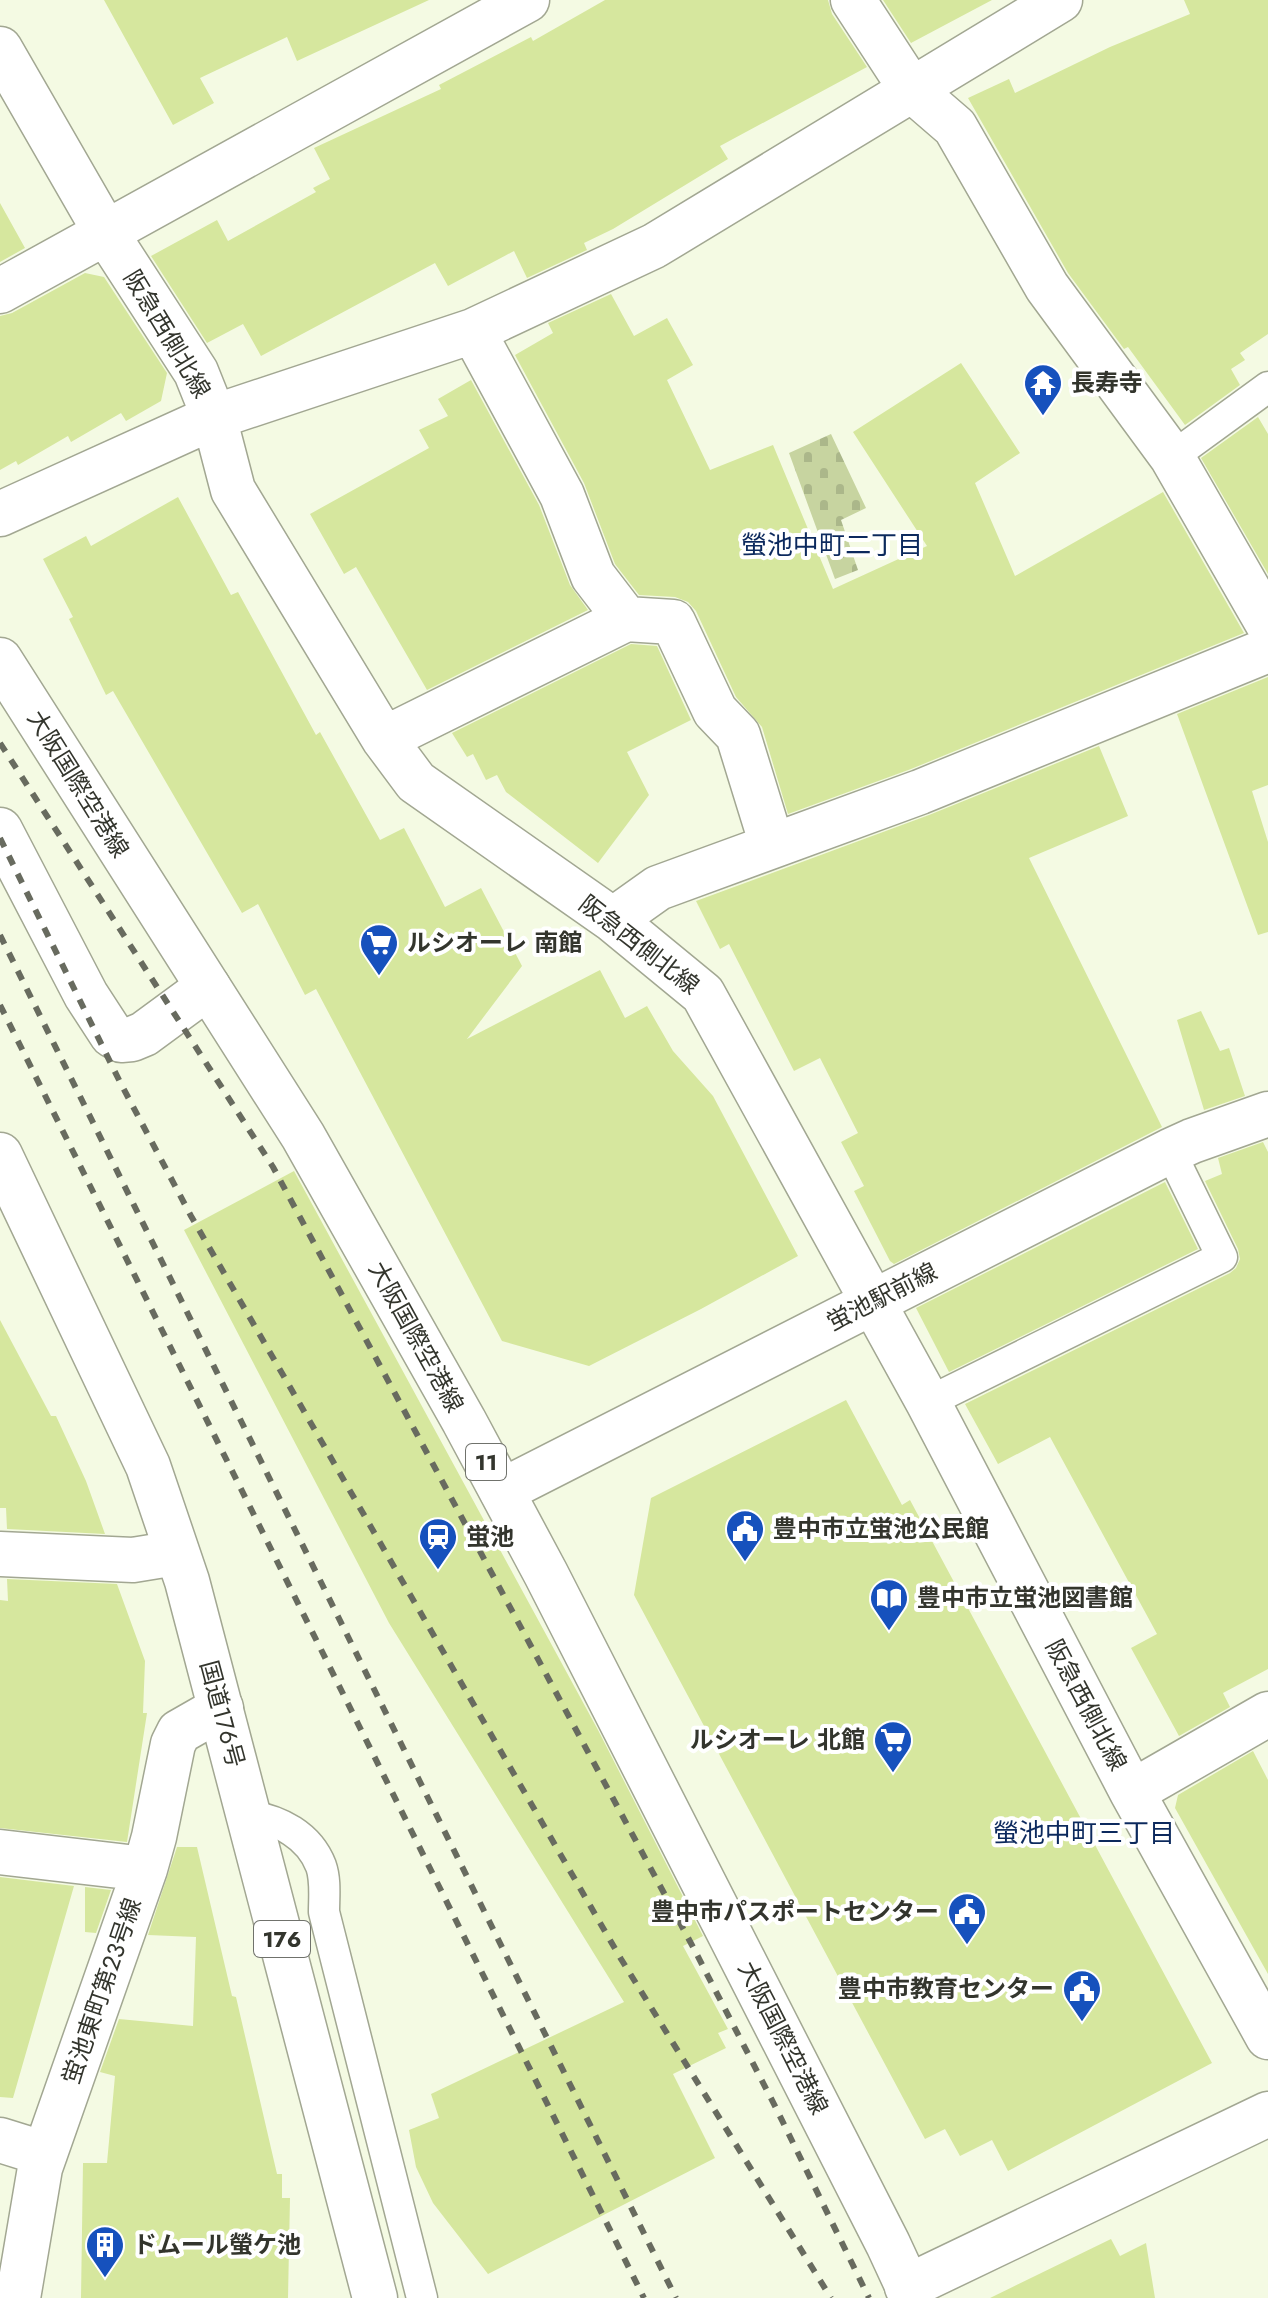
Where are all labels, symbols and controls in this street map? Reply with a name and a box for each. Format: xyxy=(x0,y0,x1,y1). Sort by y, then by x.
street label: 阪急西側北線 xyxy=(115,263,220,404)
temple icon: 長寿寺 xyxy=(1022,362,1064,417)
place label: 長寿寺 xyxy=(1071,365,1143,400)
district label: 螢池中町二丁目 xyxy=(741,526,923,564)
street label: 大阪国際空港線 xyxy=(19,703,138,864)
street label: 阪急西側北線 xyxy=(572,886,707,1003)
supermarket icon: ルシオーレ 南館 xyxy=(358,922,400,977)
place label: ルシオーレ 南館 xyxy=(407,925,582,960)
street label: 蛍池駅前線 xyxy=(820,1254,943,1339)
street label: 大阪国際空港線 xyxy=(360,1255,472,1419)
road number: 11 xyxy=(466,1444,506,1480)
public building icon: 豊中市立蛍池公民館 xyxy=(724,1508,766,1563)
place label: 豊中市立蛍池公民館 xyxy=(773,1511,989,1546)
station icon: 蛍池 xyxy=(417,1516,459,1571)
place label: 蛍池 xyxy=(466,1519,514,1554)
library icon: 豊中市立蛍池図書館 xyxy=(868,1577,910,1632)
place label: 豊中市立蛍池図書館 xyxy=(917,1580,1133,1615)
street label: 阪急西側北線 xyxy=(1037,1633,1136,1777)
street label: 国道176号 xyxy=(191,1657,254,1771)
supermarket icon: ルシオーレ 北館 xyxy=(872,1719,914,1774)
place label: ルシオーレ 北館 xyxy=(690,1722,865,1757)
district label: 螢池中町三丁目 xyxy=(993,1814,1175,1852)
public building icon: 豊中市パスポートセンター xyxy=(946,1891,988,1946)
street label: 蛍池東町第23号線 xyxy=(53,1893,150,2089)
place label: 豊中市パスポートセンター xyxy=(651,1894,939,1929)
road number: 176 xyxy=(254,1921,310,1957)
street label: 大阪国際空港線 xyxy=(730,1955,837,2121)
public building icon: 豊中市教育センター xyxy=(1061,1968,1103,2023)
place label: 豊中市教育センター xyxy=(838,1971,1054,2006)
building icon: ドムール螢ケ池 xyxy=(84,2224,126,2279)
place label: ドムール螢ケ池 xyxy=(133,2227,301,2262)

